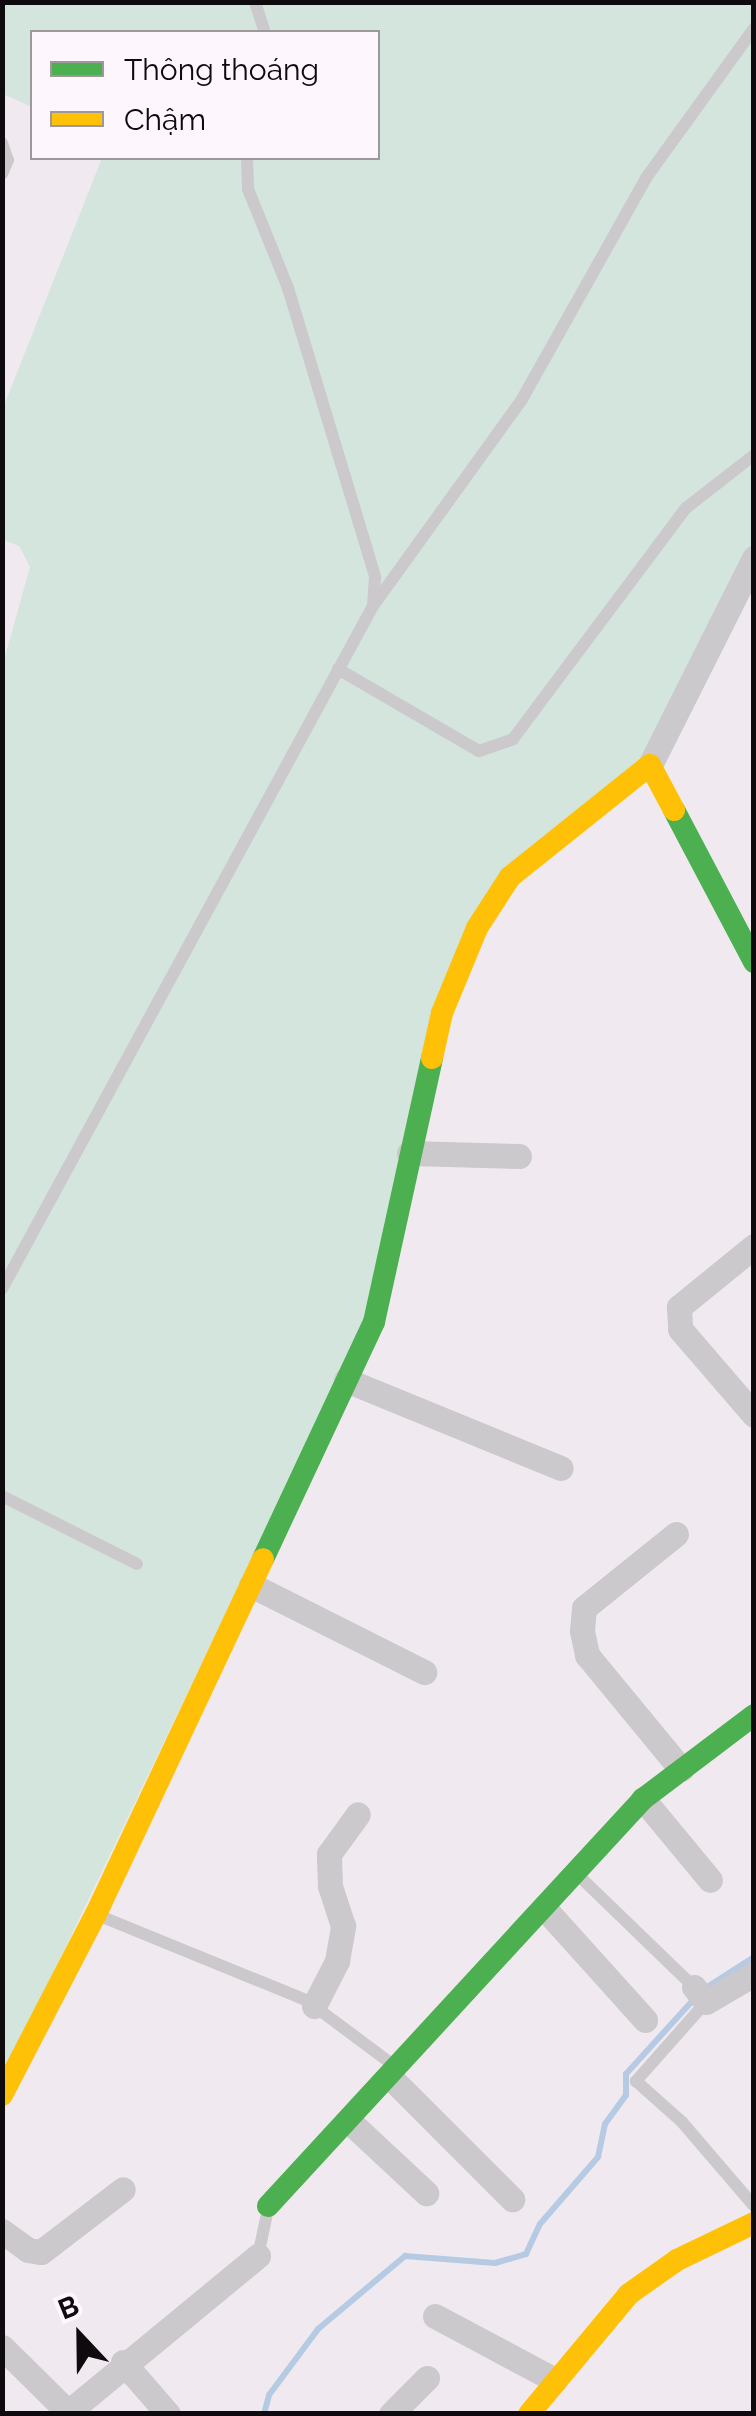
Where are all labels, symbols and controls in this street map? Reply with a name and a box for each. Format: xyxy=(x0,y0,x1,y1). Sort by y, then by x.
legend xyxy=(30,30,380,160)
text: Thông thoáng xyxy=(124,52,319,87)
text: Chậm xyxy=(124,102,206,137)
north arrow xyxy=(30,2286,130,2386)
text: B xyxy=(54,2289,84,2327)

